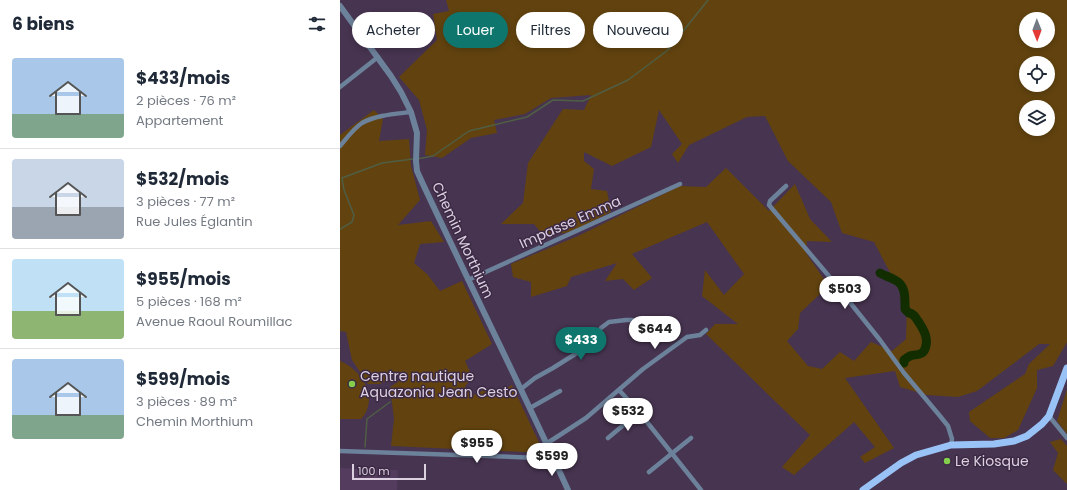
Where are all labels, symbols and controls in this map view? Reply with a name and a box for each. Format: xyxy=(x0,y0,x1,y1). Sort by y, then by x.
text: 6 biens xyxy=(12,12,74,36)
chip: Acheter xyxy=(352,12,435,48)
chip: Louer xyxy=(443,12,508,48)
chip: Filtres xyxy=(516,12,585,48)
chip: Nouveau xyxy=(593,12,683,48)
north arrow xyxy=(1019,12,1055,48)
map controls xyxy=(1019,12,1055,136)
icon: filters xyxy=(306,13,328,35)
button: locate xyxy=(1019,56,1055,92)
text: $433/mois xyxy=(136,66,230,90)
icon: home xyxy=(44,74,92,122)
text: 2 pièces · 76 m² xyxy=(136,91,236,110)
button: layers xyxy=(1019,100,1055,136)
text: Appartement xyxy=(136,111,223,130)
text: $532/mois xyxy=(136,167,229,191)
icon: home xyxy=(44,175,92,223)
street label: Chemin Morthium xyxy=(427,179,499,301)
street label: Impasse Emma xyxy=(516,191,624,253)
text: 3 pièces · 77 m² xyxy=(136,192,235,211)
text: Rue Jules Églantin xyxy=(136,212,253,231)
text: $955/mois xyxy=(136,267,231,291)
icon: home xyxy=(44,275,92,323)
pin: $503 xyxy=(821,276,869,310)
text: $503 xyxy=(828,279,862,298)
text: 5 pièces · 168 m² xyxy=(136,292,242,311)
text: Avenue Raoul Roumillac xyxy=(136,312,293,331)
pin: $644 xyxy=(631,316,679,350)
text: $644 xyxy=(638,319,672,338)
pin: $433 xyxy=(557,327,605,361)
text: $433 xyxy=(564,330,598,349)
place label: Centre nautique Aquazonia Jean Cesto xyxy=(360,366,517,402)
text: $599/mois xyxy=(136,367,230,391)
icon: home xyxy=(44,375,92,423)
marker: Centre nautique Aquazonia Jean Cesto xyxy=(347,379,357,389)
text: 3 pièces · 89 m² xyxy=(136,392,237,411)
pin: $532 xyxy=(604,398,652,432)
text: $532 xyxy=(612,401,644,420)
text: Chemin Morthium xyxy=(136,412,253,431)
pin: $955 xyxy=(453,430,501,464)
text: $955 xyxy=(460,433,494,452)
pin: $599 xyxy=(528,443,576,477)
text: $599 xyxy=(536,446,569,465)
place label: Le Kiosque xyxy=(955,451,1029,471)
marker: Le Kiosque xyxy=(942,456,952,466)
scale bar xyxy=(352,462,426,481)
text: 100 m xyxy=(358,463,390,479)

